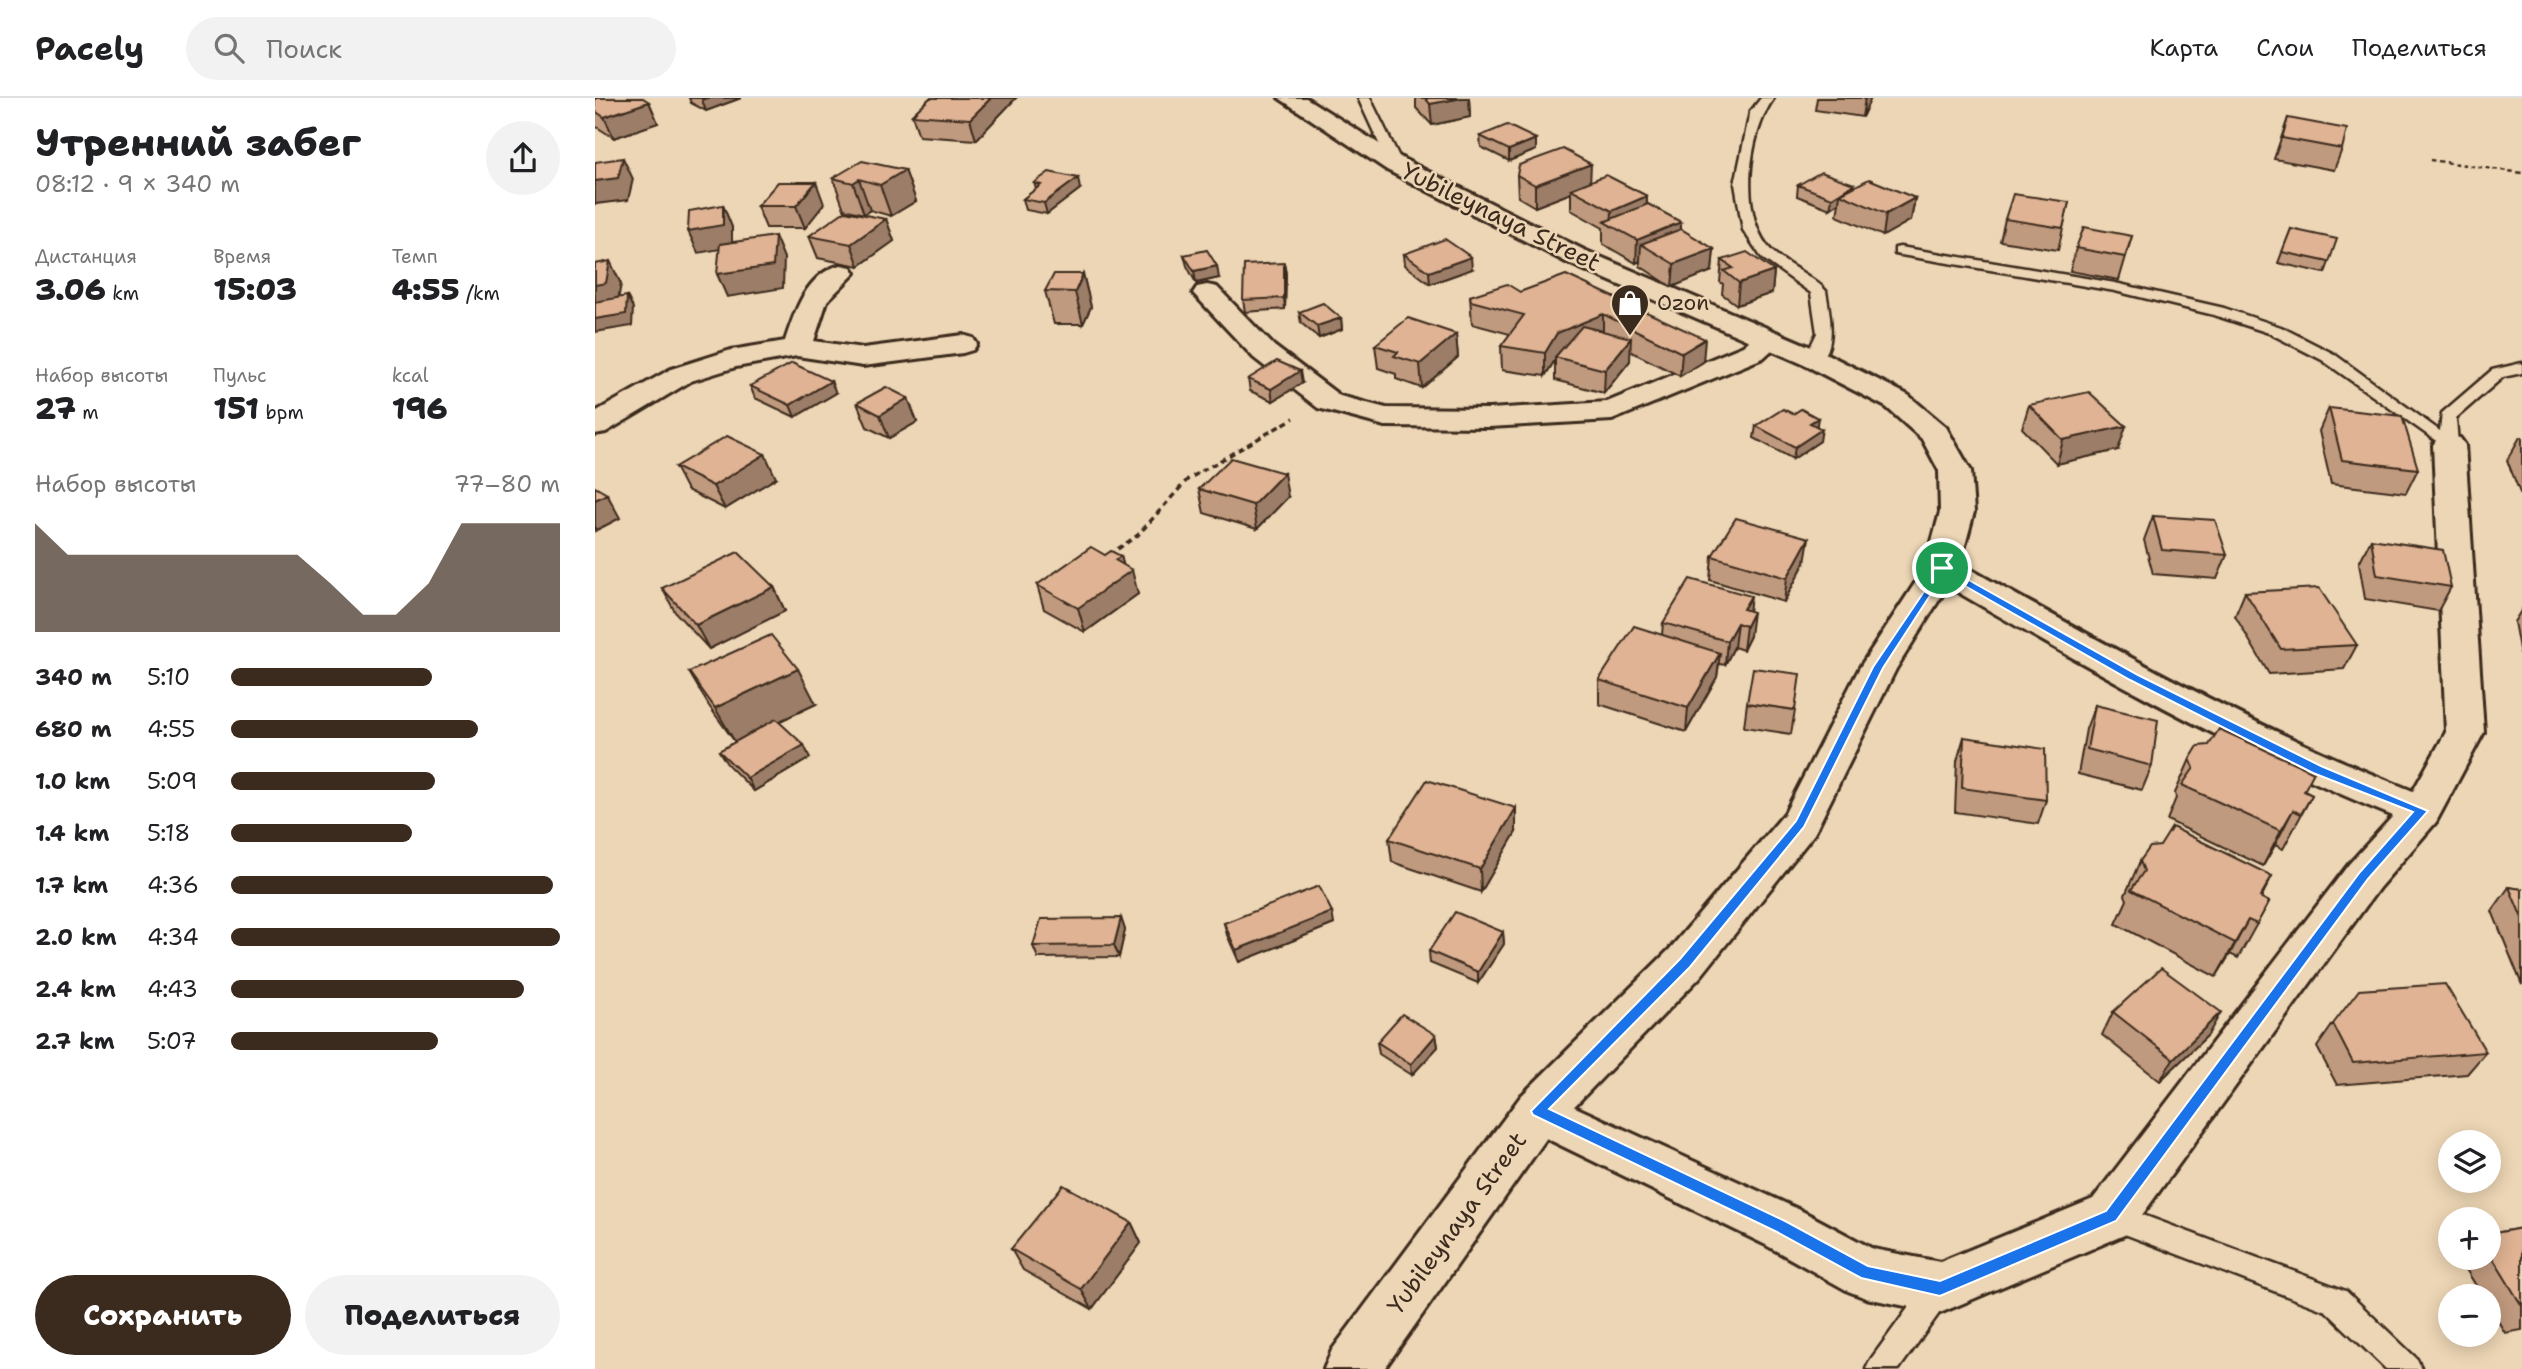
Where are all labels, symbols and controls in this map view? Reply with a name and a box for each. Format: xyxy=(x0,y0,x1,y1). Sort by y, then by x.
search box xyxy=(186,17,676,80)
text: Pacely xyxy=(35,26,144,71)
icon: search xyxy=(210,29,248,67)
text: Поиск xyxy=(266,31,342,66)
text: Карта xyxy=(2150,32,2218,64)
text: Слои xyxy=(2256,32,2314,64)
text: Поделиться xyxy=(2352,32,2487,64)
text: Утренний забег xyxy=(35,117,361,168)
button: share xyxy=(486,121,560,195)
street label: Yubileynaya Street xyxy=(1396,155,1606,279)
text: 08:12 · 9 × 340 m xyxy=(35,169,240,199)
text: Дистанция xyxy=(35,244,137,269)
text: Время xyxy=(213,244,271,269)
text: Темп xyxy=(392,244,438,269)
text: 3.06 xyxy=(35,269,106,310)
text: 15:03 xyxy=(213,269,297,310)
text: 4:55 xyxy=(392,269,460,310)
text: km xyxy=(106,281,139,306)
text: /km xyxy=(460,281,500,306)
shop icon: Ozon xyxy=(1609,282,1651,337)
place label: Ozon xyxy=(1657,289,1709,317)
text: Набор высоты xyxy=(35,363,168,388)
text: Пульс xyxy=(213,363,267,388)
text: kcal xyxy=(392,363,429,388)
text: 27 xyxy=(35,388,76,429)
text: 151 xyxy=(213,388,259,429)
text: 196 xyxy=(392,388,447,429)
text: m xyxy=(76,400,99,425)
text: bpm xyxy=(259,400,304,425)
text: Набор высоты xyxy=(35,469,196,499)
text: 77–80 m xyxy=(454,469,560,499)
pin xyxy=(1912,538,1972,598)
icon: arrive xyxy=(1923,549,1961,587)
text: 340 m xyxy=(35,662,112,692)
text: 5:10 xyxy=(147,662,190,692)
text: 680 m xyxy=(35,714,112,744)
text: 4:55 xyxy=(147,714,195,744)
text: 1.0 km xyxy=(35,766,110,796)
text: 5:09 xyxy=(147,766,197,796)
text: 1.4 km xyxy=(35,818,109,848)
text: 5:18 xyxy=(147,818,190,848)
text: 1.7 km xyxy=(35,870,108,900)
text: 4:36 xyxy=(147,870,199,900)
text: 2.0 km xyxy=(35,922,117,952)
text: 4:34 xyxy=(147,922,199,952)
text: 2.4 km xyxy=(35,974,116,1004)
text: 4:43 xyxy=(147,974,198,1004)
text: 2.7 km xyxy=(35,1026,115,1056)
text: 5:07 xyxy=(147,1026,197,1056)
street label: Yubileynaya Street xyxy=(1380,1126,1534,1320)
map controls xyxy=(2438,1130,2501,1347)
button: layers xyxy=(2438,1130,2501,1193)
button: + xyxy=(2438,1207,2501,1270)
button: Сохранить xyxy=(35,1275,291,1355)
button: Поделиться xyxy=(305,1275,560,1355)
button: − xyxy=(2438,1284,2501,1347)

